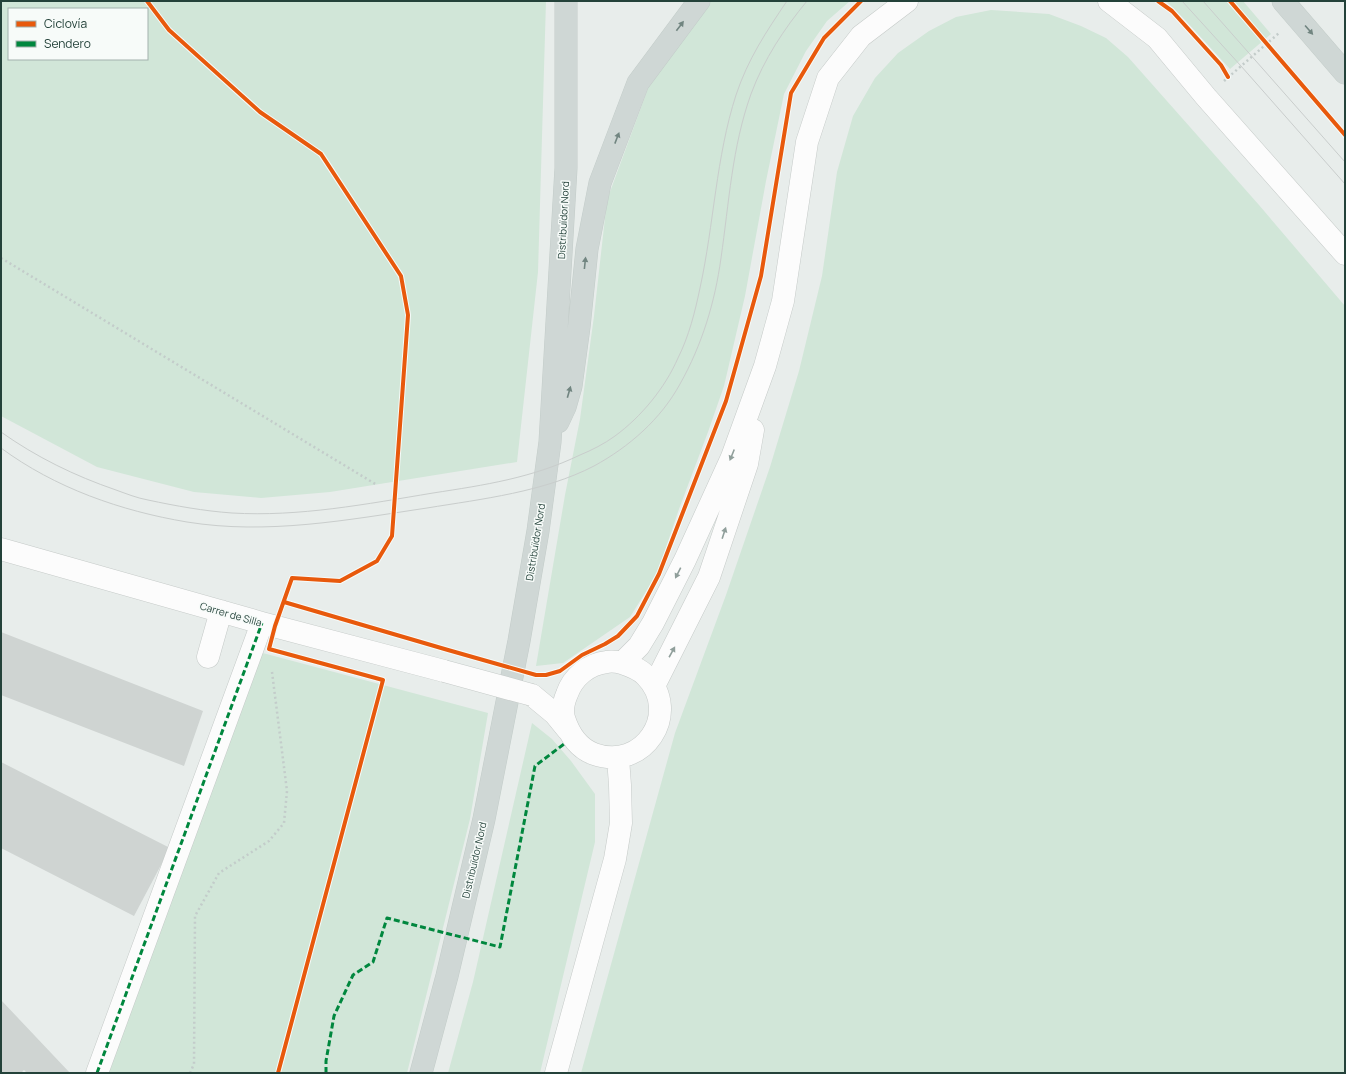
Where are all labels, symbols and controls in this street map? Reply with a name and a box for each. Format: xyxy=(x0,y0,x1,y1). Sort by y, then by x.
legend xyxy=(8,8,148,60)
text: Ciclovía xyxy=(44,15,87,32)
one-way arrow xyxy=(676,20,685,31)
one-way arrow xyxy=(1304,25,1313,36)
text: Sendero xyxy=(44,35,91,52)
one-way arrow xyxy=(615,132,621,144)
street label: Distribuïdor Nord xyxy=(554,181,572,259)
one-way arrow xyxy=(582,257,588,269)
one-way arrow xyxy=(566,386,572,398)
one-way arrow xyxy=(729,450,735,462)
street label: Distribuïdor Nord xyxy=(522,502,548,582)
one-way arrow xyxy=(721,527,727,539)
one-way arrow xyxy=(675,568,681,579)
street label: Carrer de Silla xyxy=(198,598,264,630)
one-way arrow xyxy=(668,646,675,657)
street label: Distribuïdor Nord xyxy=(458,820,490,900)

